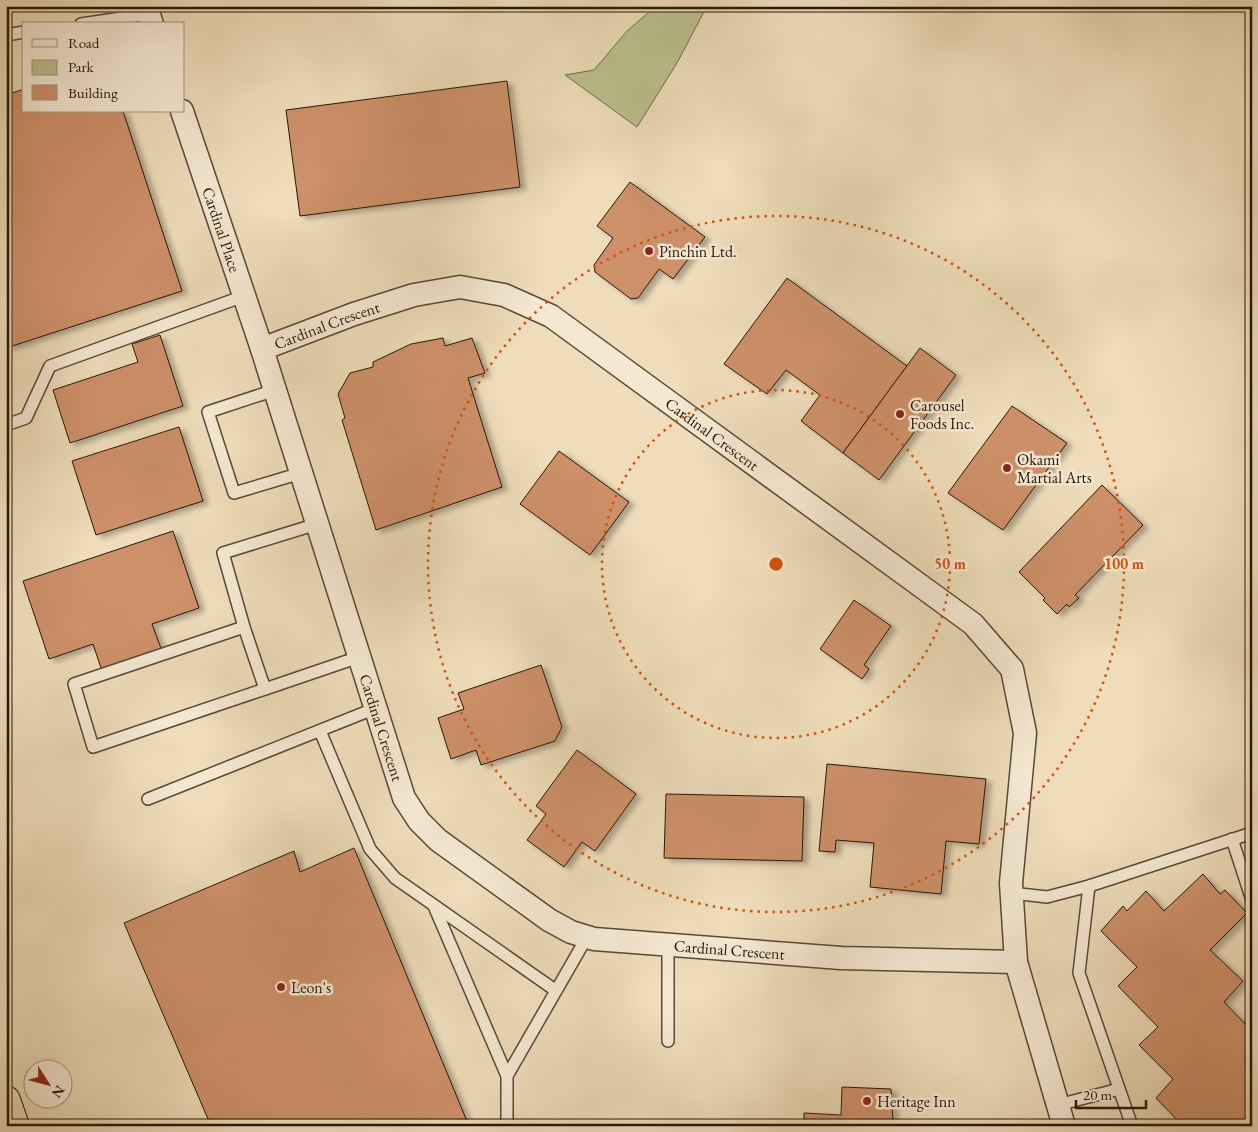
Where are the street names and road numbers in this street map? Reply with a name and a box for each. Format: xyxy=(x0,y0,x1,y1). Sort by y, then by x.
street label: Cardinal Place xyxy=(198,184,246,275)
street label: Cardinal Crescent xyxy=(271,296,382,354)
street label: Cardinal Crescent xyxy=(661,393,763,475)
street label: Cardinal Crescent xyxy=(355,671,408,784)
street label: Cardinal Crescent xyxy=(673,935,786,964)

